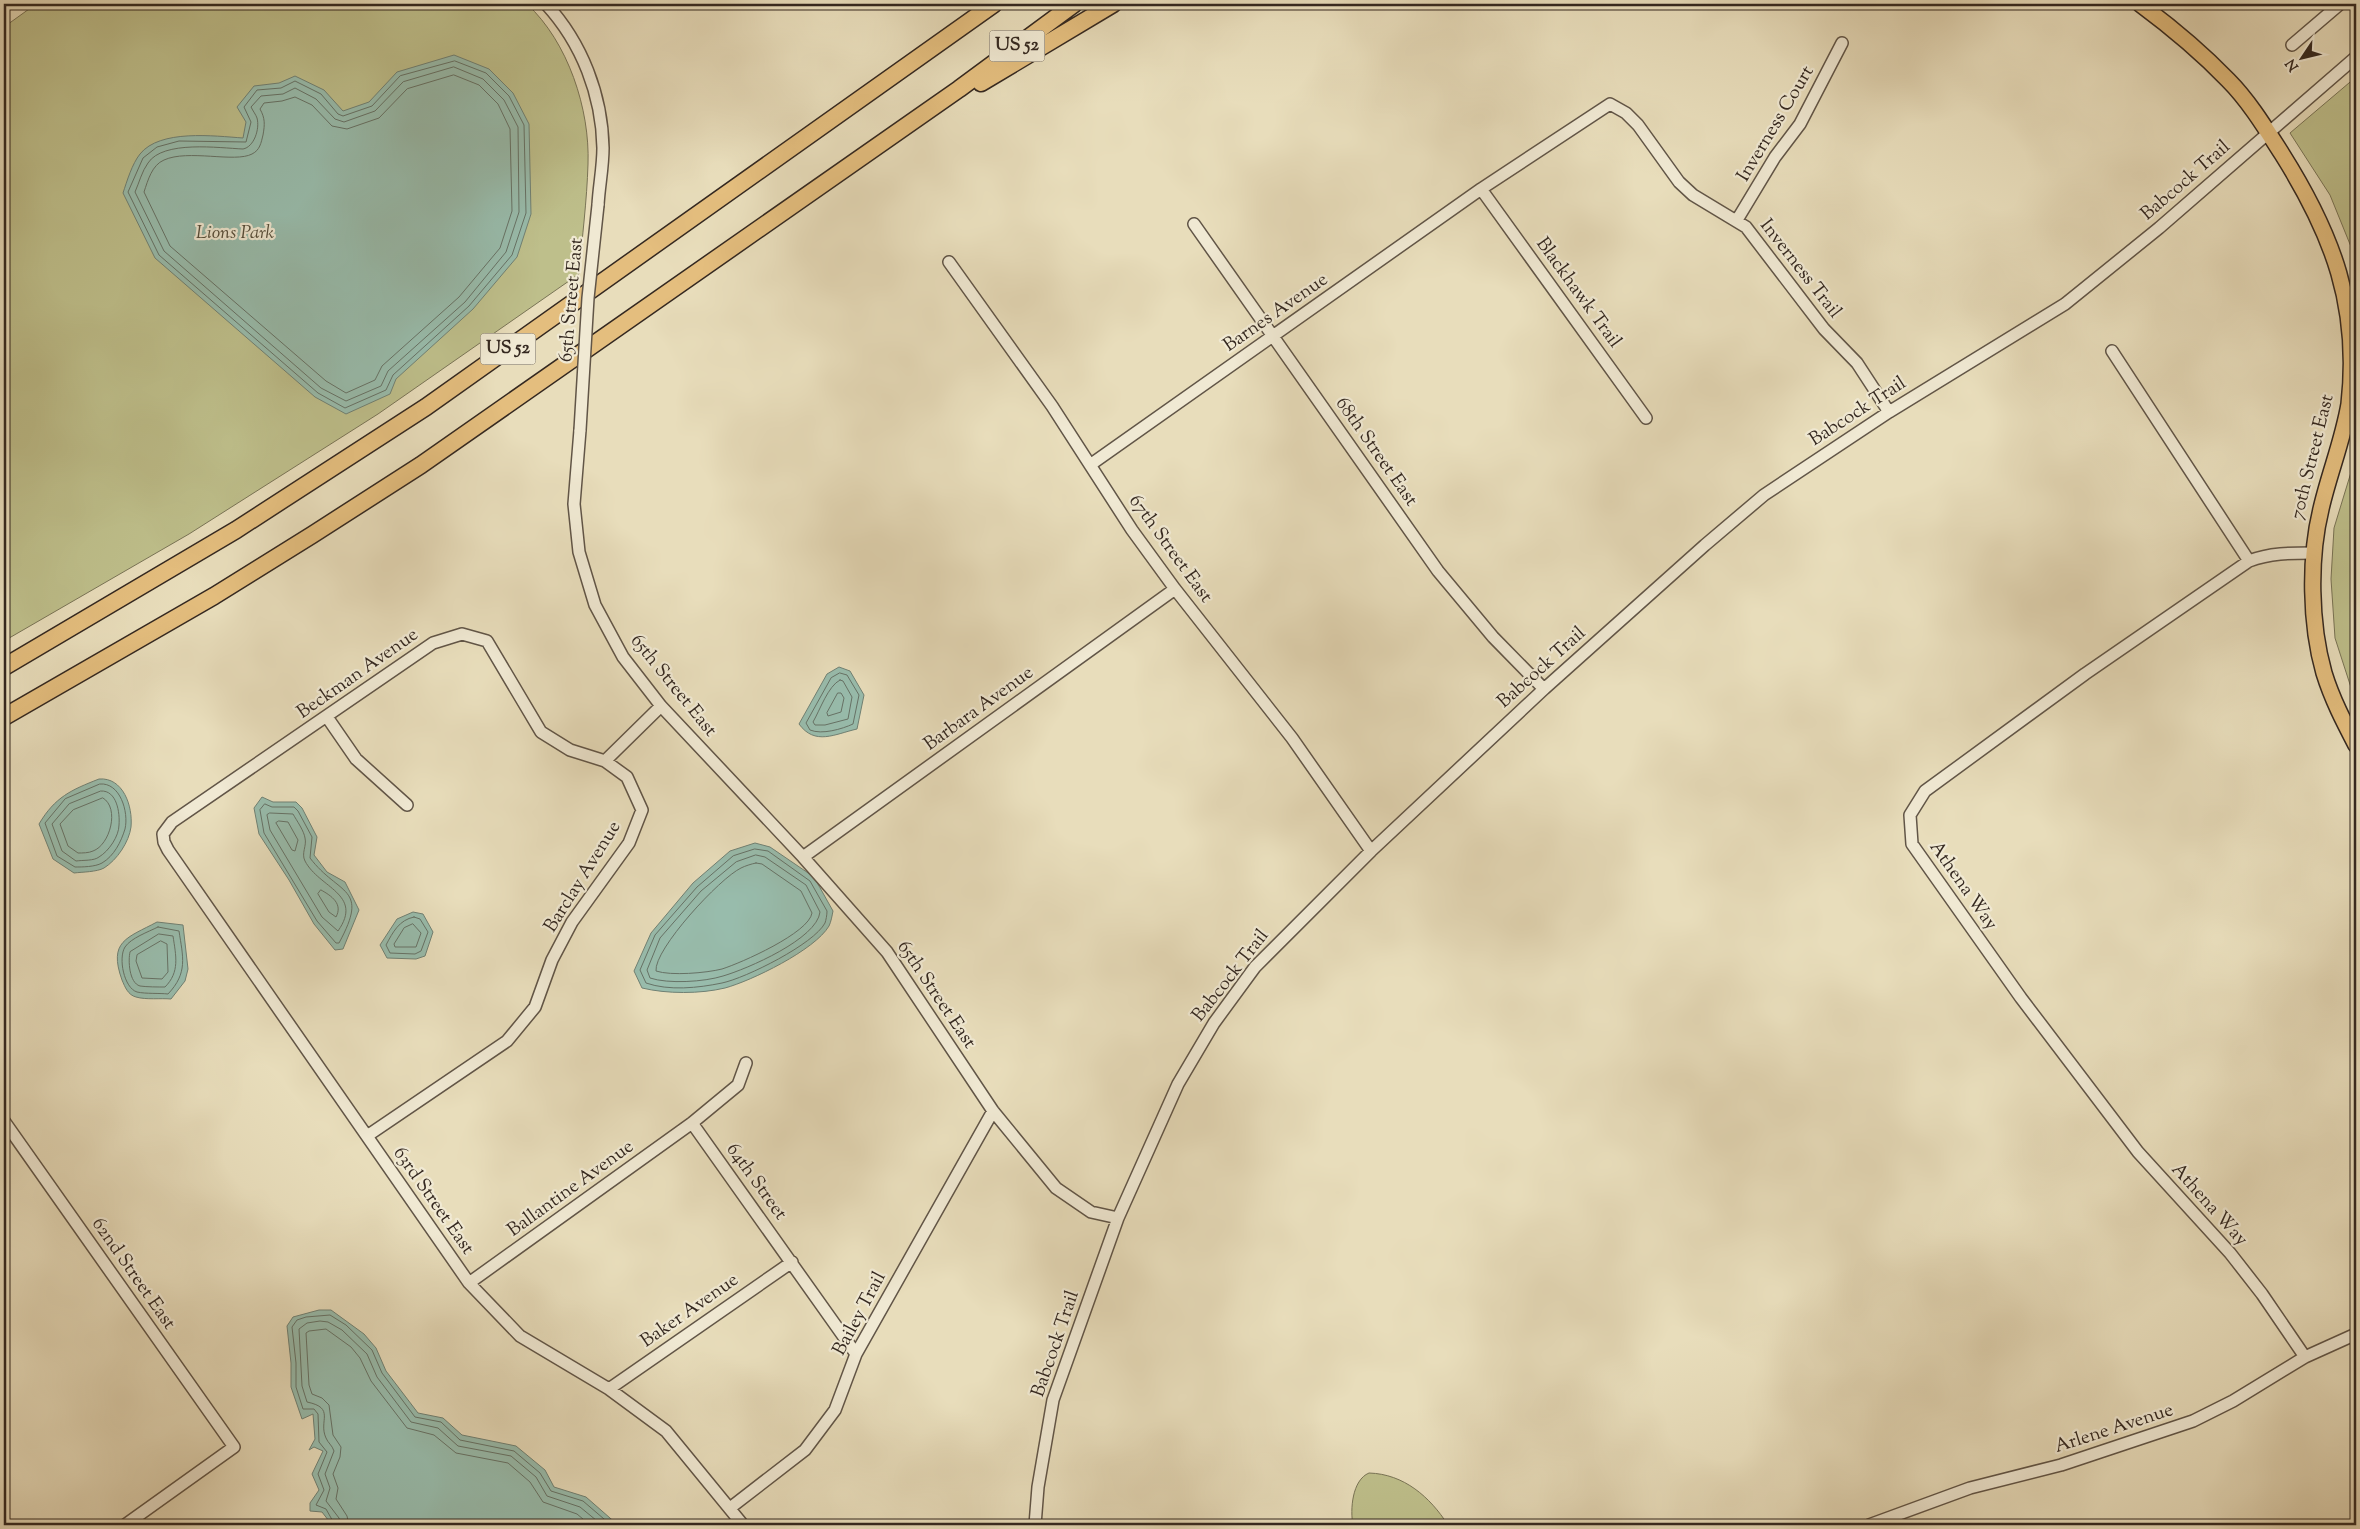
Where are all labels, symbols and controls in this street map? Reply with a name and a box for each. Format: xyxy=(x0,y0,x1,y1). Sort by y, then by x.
road number: US 52 xyxy=(990,30,1044,61)
north arrow xyxy=(2278,32,2328,82)
text: N xyxy=(2282,54,2304,75)
street label: Inverness Court xyxy=(1731,61,1822,187)
street label: Babcock Trail xyxy=(2135,134,2237,228)
street label: Inverness Trail xyxy=(1753,214,1847,324)
park label: Lions Park xyxy=(196,220,275,247)
street label: Blackhawk Trail xyxy=(1529,232,1627,354)
street label: 65th Street East xyxy=(553,236,591,363)
street label: Barnes Avenue xyxy=(1218,267,1334,359)
road number: US 52 xyxy=(480,334,536,364)
street label: Babcock Trail xyxy=(1804,370,1912,454)
street label: 70th Street East xyxy=(2284,391,2342,522)
street label: 68th Street East xyxy=(1328,392,1424,513)
street label: 67th Street East xyxy=(1121,489,1219,609)
street label: Babcock Trail xyxy=(1492,621,1592,715)
street label: Beckman Avenue xyxy=(292,622,424,726)
street label: 65th Street East xyxy=(623,629,723,743)
street label: Barbara Avenue xyxy=(919,660,1040,758)
street label: Barclay Avenue xyxy=(538,816,628,938)
street label: Athena Way xyxy=(1922,836,2004,937)
street label: Babcock Trail xyxy=(1186,924,1276,1028)
street label: 65th Street East xyxy=(890,936,982,1055)
street label: Ballantine Avenue xyxy=(502,1134,640,1244)
street label: 64th Street xyxy=(719,1138,793,1226)
street label: 63rd Street East xyxy=(386,1142,481,1261)
street label: Athena Way xyxy=(2164,1157,2254,1253)
street label: 62nd Street East xyxy=(84,1212,182,1336)
street label: Baker Avenue xyxy=(635,1267,745,1355)
street label: Bailey Trail xyxy=(827,1267,893,1361)
street label: Babcock Trail xyxy=(1025,1287,1087,1401)
street label: Arlene Avenue xyxy=(2051,1397,2177,1461)

